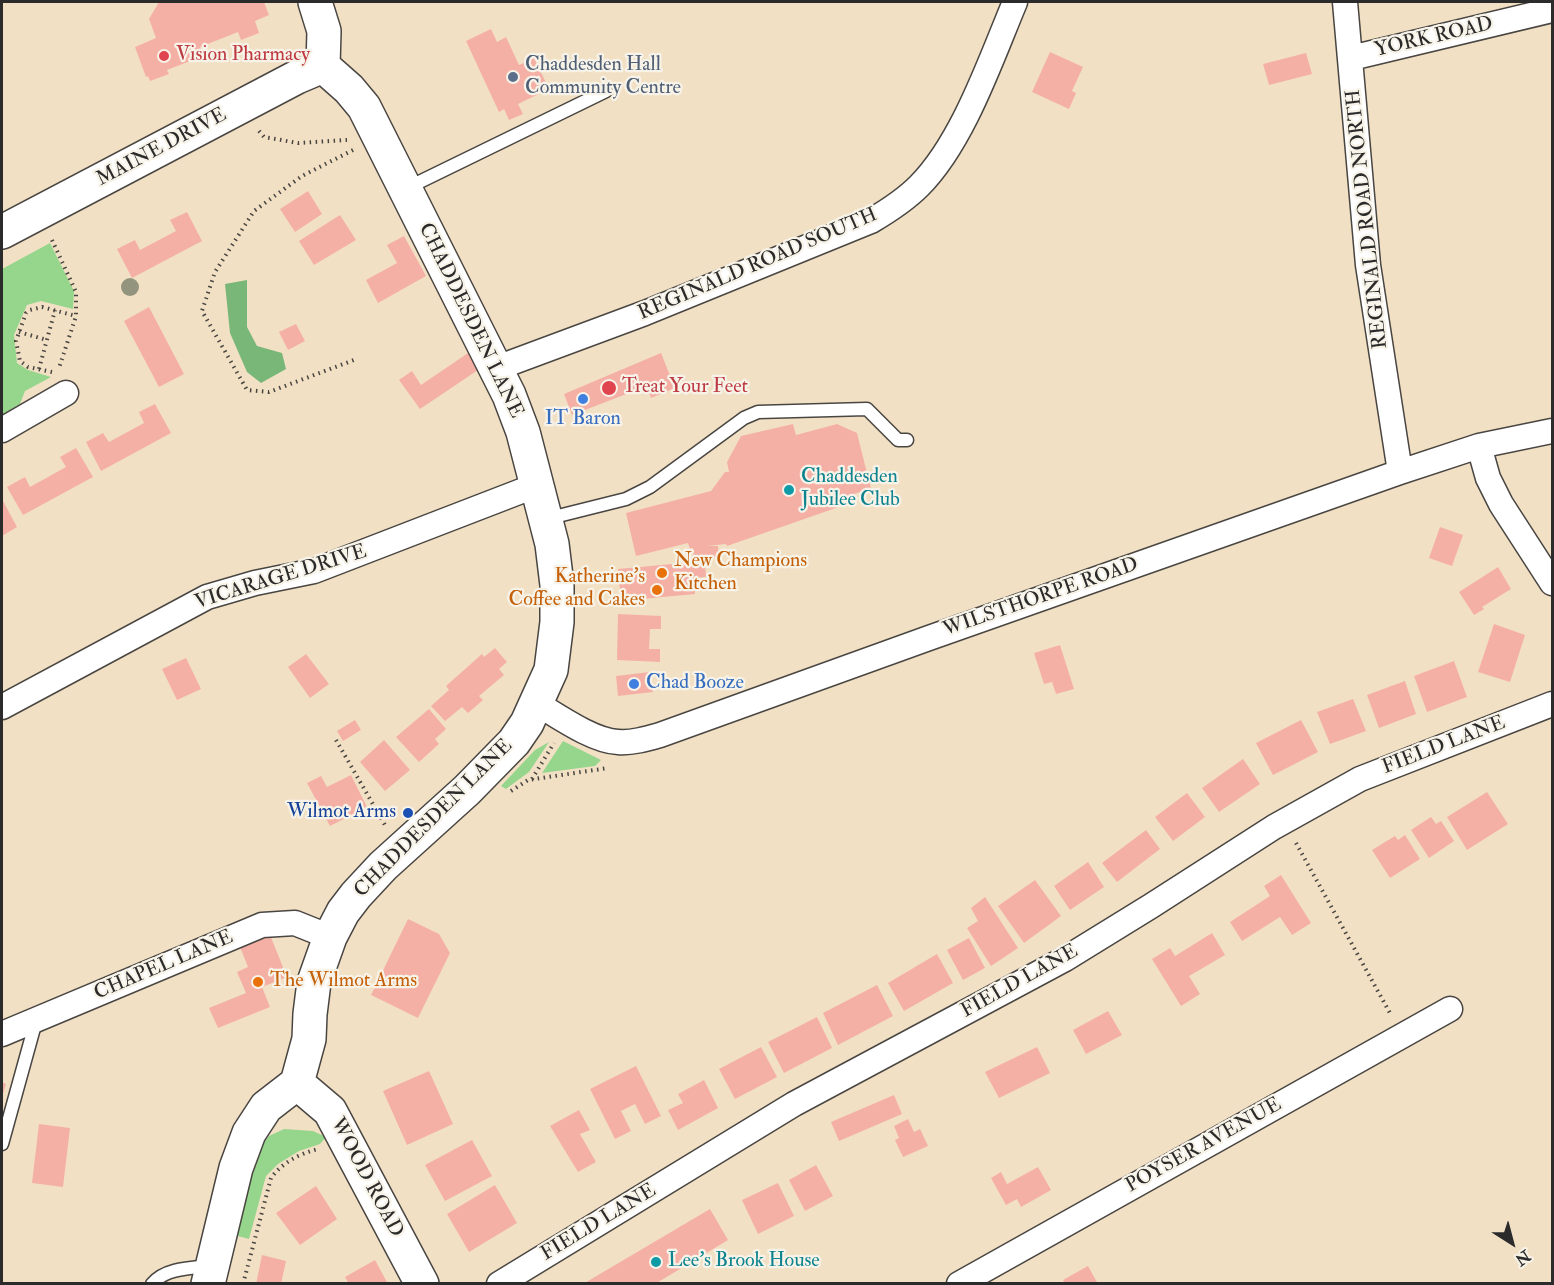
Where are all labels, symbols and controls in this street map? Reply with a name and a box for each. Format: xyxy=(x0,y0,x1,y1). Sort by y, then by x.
street label: YORK ROAD xyxy=(1373,13,1495,63)
place label: Vision Pharmacy xyxy=(176,44,310,68)
marker: Vision Pharmacy xyxy=(157,49,171,63)
place label: Chaddesden Hall Community Centre xyxy=(525,54,681,101)
marker: Chaddesden Hall Community Centre xyxy=(506,70,520,84)
street label: REGINALD ROAD NORTH xyxy=(1342,88,1394,350)
street label: MAINE DRIVE xyxy=(93,104,231,192)
street label: REGINALD ROAD SOUTH xyxy=(635,204,881,326)
street label: CHADDESDEN LANE xyxy=(412,220,528,422)
place label: Treat Your Feet xyxy=(622,376,748,400)
marker: Treat Your Feet xyxy=(600,379,618,397)
marker: IT Baron xyxy=(576,392,590,406)
place label: IT Baron xyxy=(545,408,621,432)
place label: Chaddesden Jubilee Club xyxy=(801,466,900,513)
marker: Chaddesden Jubilee Club xyxy=(782,483,796,497)
street label: VICARAGE DRIVE xyxy=(192,540,370,616)
place label: New Champions Kitchen xyxy=(674,550,807,597)
street label: WILSTHORPE ROAD xyxy=(940,553,1142,643)
place label: Katherine's Coffee and Cakes xyxy=(509,566,645,613)
marker: New Champions Kitchen xyxy=(655,566,669,580)
marker: Katherine's Coffee and Cakes xyxy=(650,583,664,597)
place label: Chad Booze xyxy=(646,672,744,696)
marker: Chad Booze xyxy=(627,677,641,691)
street label: FIELD LANE xyxy=(1379,712,1509,780)
street label: CHADDESDEN LANE xyxy=(350,735,518,903)
place label: Wilmot Arms xyxy=(287,801,396,825)
marker: Wilmot Arms xyxy=(401,806,415,820)
street label: CHAPEL LANE xyxy=(91,926,237,1006)
street label: FIELD LANE xyxy=(957,940,1083,1024)
place label: The Wilmot Arms xyxy=(270,970,417,994)
marker: The Wilmot Arms xyxy=(251,975,265,989)
street label: POYSER AVENUE xyxy=(1122,1093,1286,1199)
street label: WOOD ROAD xyxy=(324,1114,408,1242)
street label: FIELD LANE xyxy=(537,1179,661,1267)
north arrow xyxy=(1482,1213,1542,1273)
text: N xyxy=(1511,1245,1534,1270)
place label: Lee's Brook House xyxy=(668,1250,820,1274)
marker: Lee's Brook House xyxy=(649,1255,663,1269)

